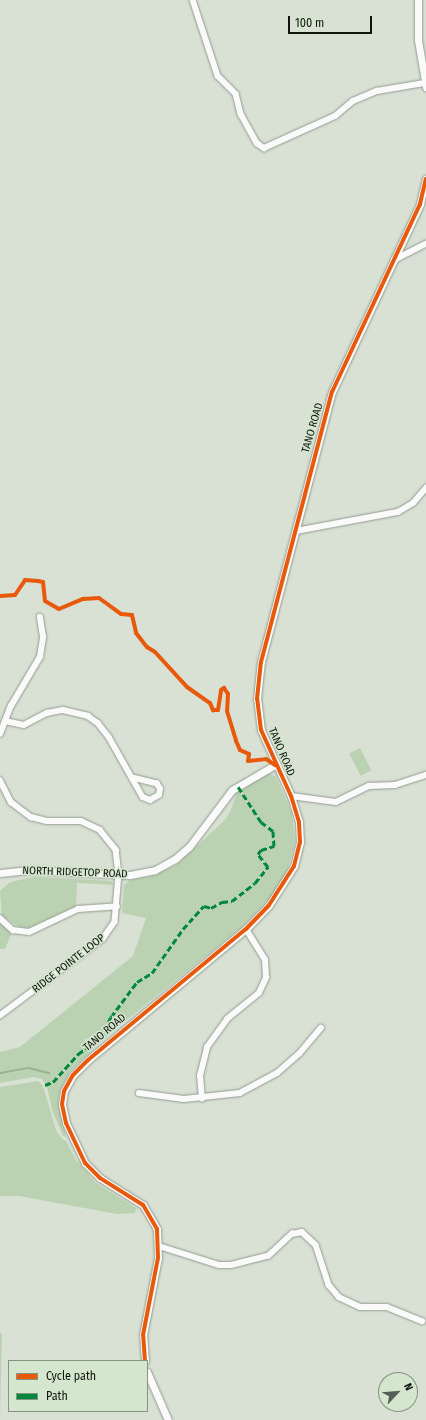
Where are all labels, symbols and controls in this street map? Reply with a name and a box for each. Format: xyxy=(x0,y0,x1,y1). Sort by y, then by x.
scale bar xyxy=(290,8,374,34)
text: 100 m xyxy=(295,16,324,30)
street label: TANO ROAD xyxy=(300,401,326,455)
street label: TANO ROAD xyxy=(265,726,297,778)
street label: NORTH RIDGETOP ROAD xyxy=(22,865,128,881)
street label: RIDGE POINTE LOOP xyxy=(30,932,108,996)
street label: TANO ROAD xyxy=(81,1011,129,1055)
legend xyxy=(8,1360,148,1412)
text: Cycle path xyxy=(46,1369,96,1383)
north arrow xyxy=(378,1372,418,1412)
text: N xyxy=(401,1381,416,1393)
text: Path xyxy=(46,1389,68,1403)

